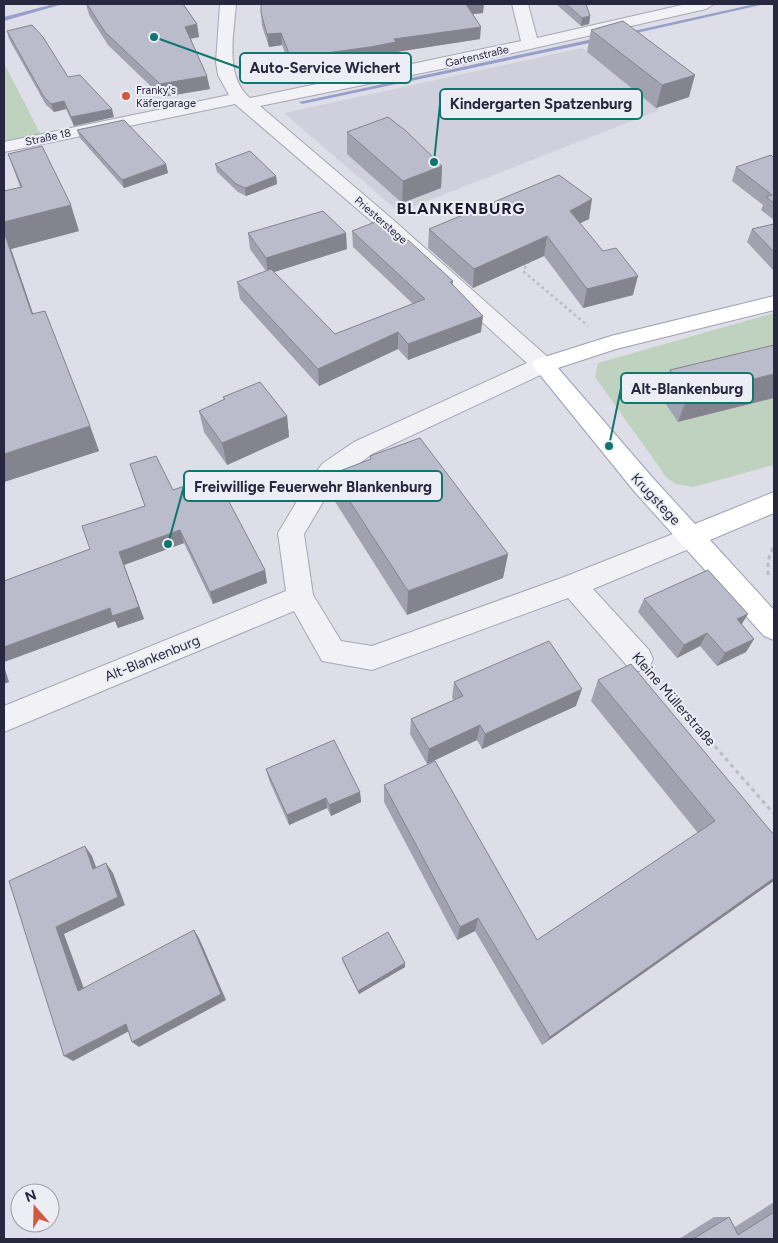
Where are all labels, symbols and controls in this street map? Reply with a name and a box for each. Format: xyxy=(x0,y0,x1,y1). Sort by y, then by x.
street label: Gartenstraße xyxy=(444,43,510,70)
callout: Auto-Service Wichert xyxy=(240,53,411,83)
text: Auto-Service Wichert xyxy=(250,59,400,77)
place label: Franky's Käfergarage xyxy=(136,84,196,110)
callout: Kindergarten Spatzenburg xyxy=(440,89,642,119)
marker: Franky's Käfergarage xyxy=(120,90,132,102)
text: Kindergarten Spatzenburg xyxy=(450,95,632,113)
street label: Straße 18 xyxy=(24,126,72,149)
street label: Priesterstege xyxy=(352,194,410,247)
district label: BLANKENBURG xyxy=(397,199,525,218)
callout: Alt-Blankenburg xyxy=(621,373,753,403)
text: Alt-Blankenburg xyxy=(631,380,743,398)
street label: Krugstege xyxy=(627,470,684,529)
callout: Freiwillige Feuerwehr Blankenburg xyxy=(184,471,442,501)
text: Freiwillige Feuerwehr Blankenburg xyxy=(194,478,432,496)
street label: Alt-Blankenburg xyxy=(102,632,202,685)
street label: Kleine Müllerstraße xyxy=(628,649,719,750)
north arrow xyxy=(10,1183,60,1233)
text: N xyxy=(23,1186,39,1206)

